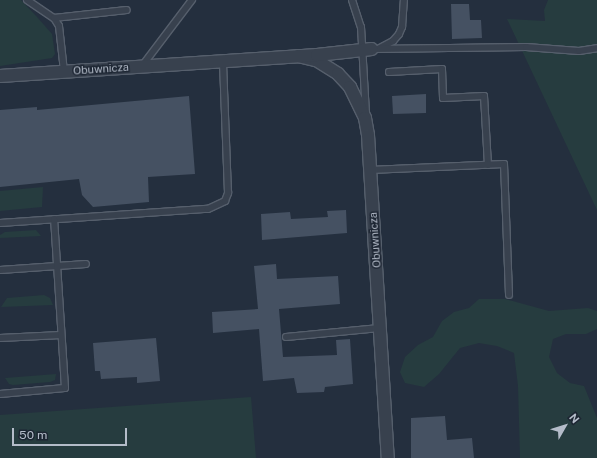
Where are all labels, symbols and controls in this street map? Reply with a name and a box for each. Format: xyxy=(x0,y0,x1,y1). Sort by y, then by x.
street label: Obuwnicza xyxy=(73,60,129,78)
street label: Obuwnicza xyxy=(366,212,384,268)
north arrow xyxy=(545,406,585,446)
text: N xyxy=(567,411,582,426)
scale bar xyxy=(14,420,129,446)
text: 50 m xyxy=(19,428,47,442)

